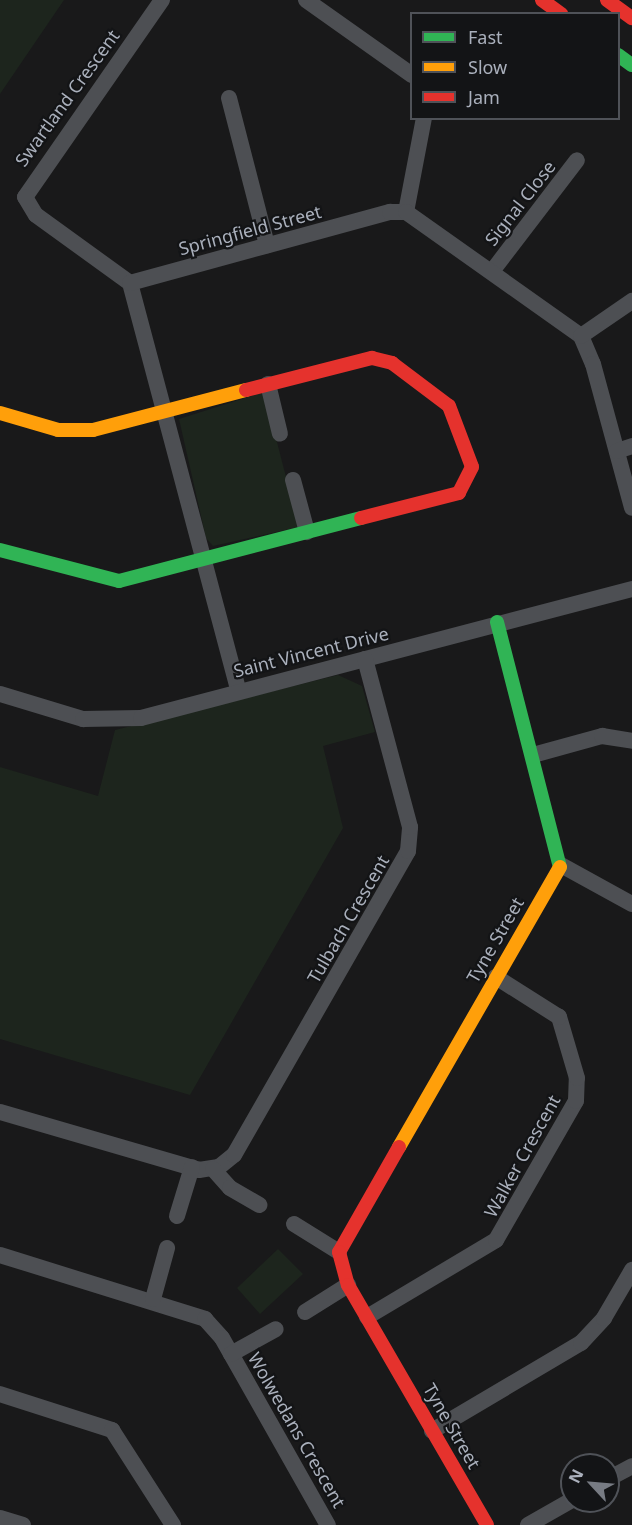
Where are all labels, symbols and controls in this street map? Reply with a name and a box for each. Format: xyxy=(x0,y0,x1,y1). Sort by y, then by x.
legend xyxy=(410,12,620,120)
text: Fast xyxy=(468,25,503,49)
street label: Swartland Crescent xyxy=(10,26,124,170)
text: Slow xyxy=(468,55,507,79)
text: Jam xyxy=(468,85,500,109)
street label: Signal Close xyxy=(480,156,560,250)
street label: Springfield Street xyxy=(176,201,324,259)
street label: Saint Vincent Drive xyxy=(231,622,391,682)
street label: Tulbach Crescent xyxy=(303,851,393,987)
street label: Tyne Street xyxy=(462,893,528,987)
street label: Walker Crescent xyxy=(479,1091,565,1221)
street label: Wolwedans Crescent xyxy=(244,1349,350,1511)
street label: Tyne Street xyxy=(419,1379,485,1473)
north arrow xyxy=(560,1453,620,1513)
text: N xyxy=(563,1465,588,1487)

